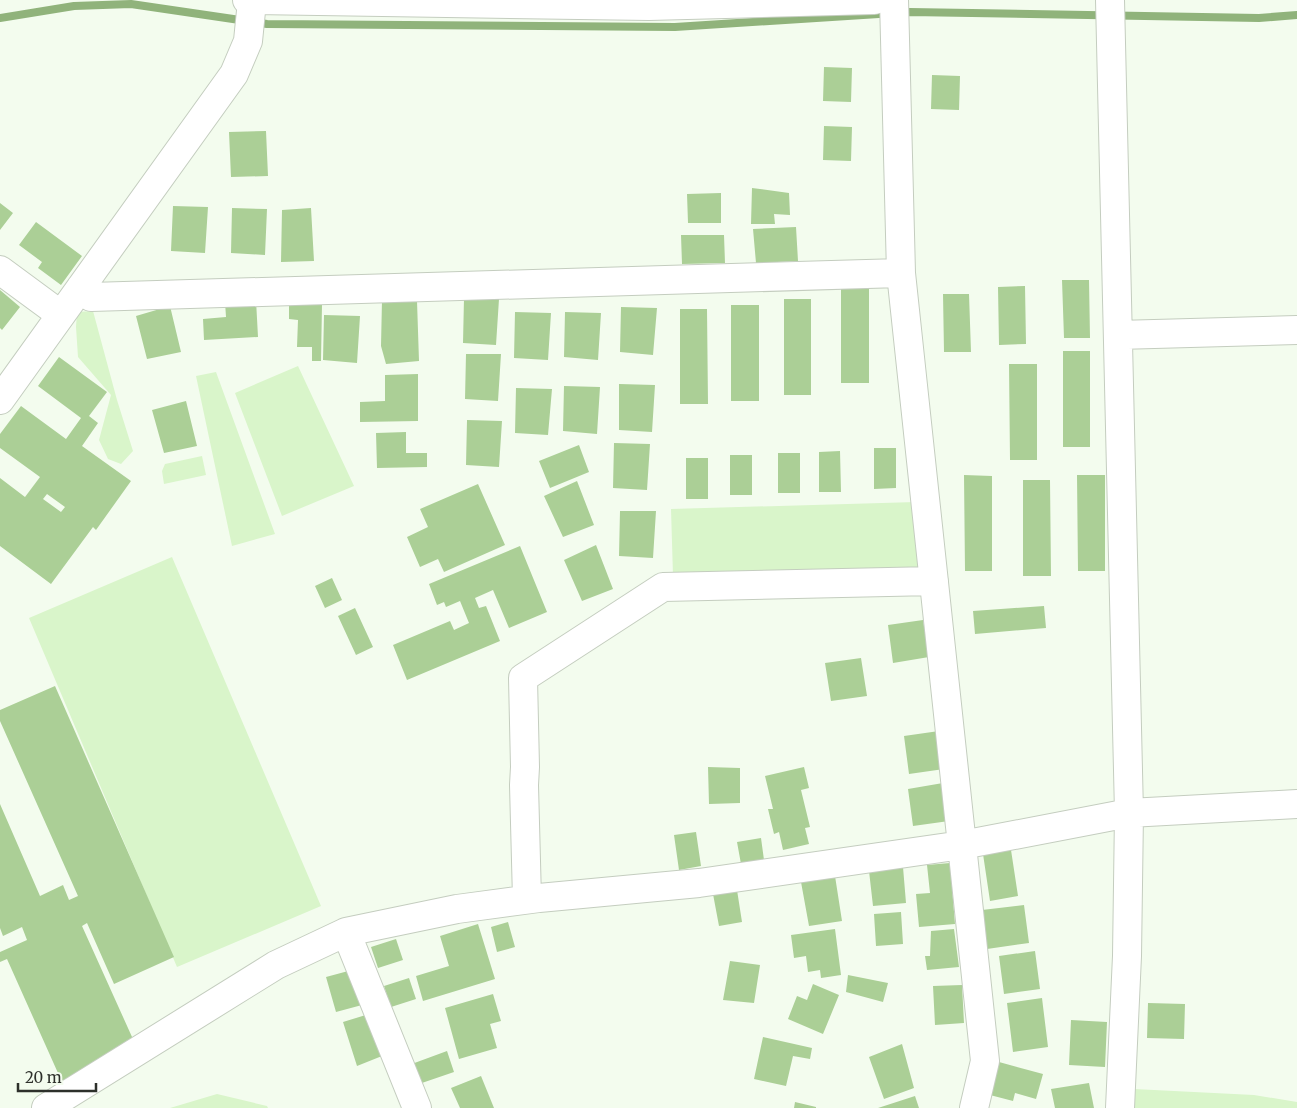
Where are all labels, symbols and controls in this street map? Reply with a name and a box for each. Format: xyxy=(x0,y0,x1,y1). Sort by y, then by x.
scale bar xyxy=(18,1060,95,1092)
text: 20 m xyxy=(25,1068,62,1087)

